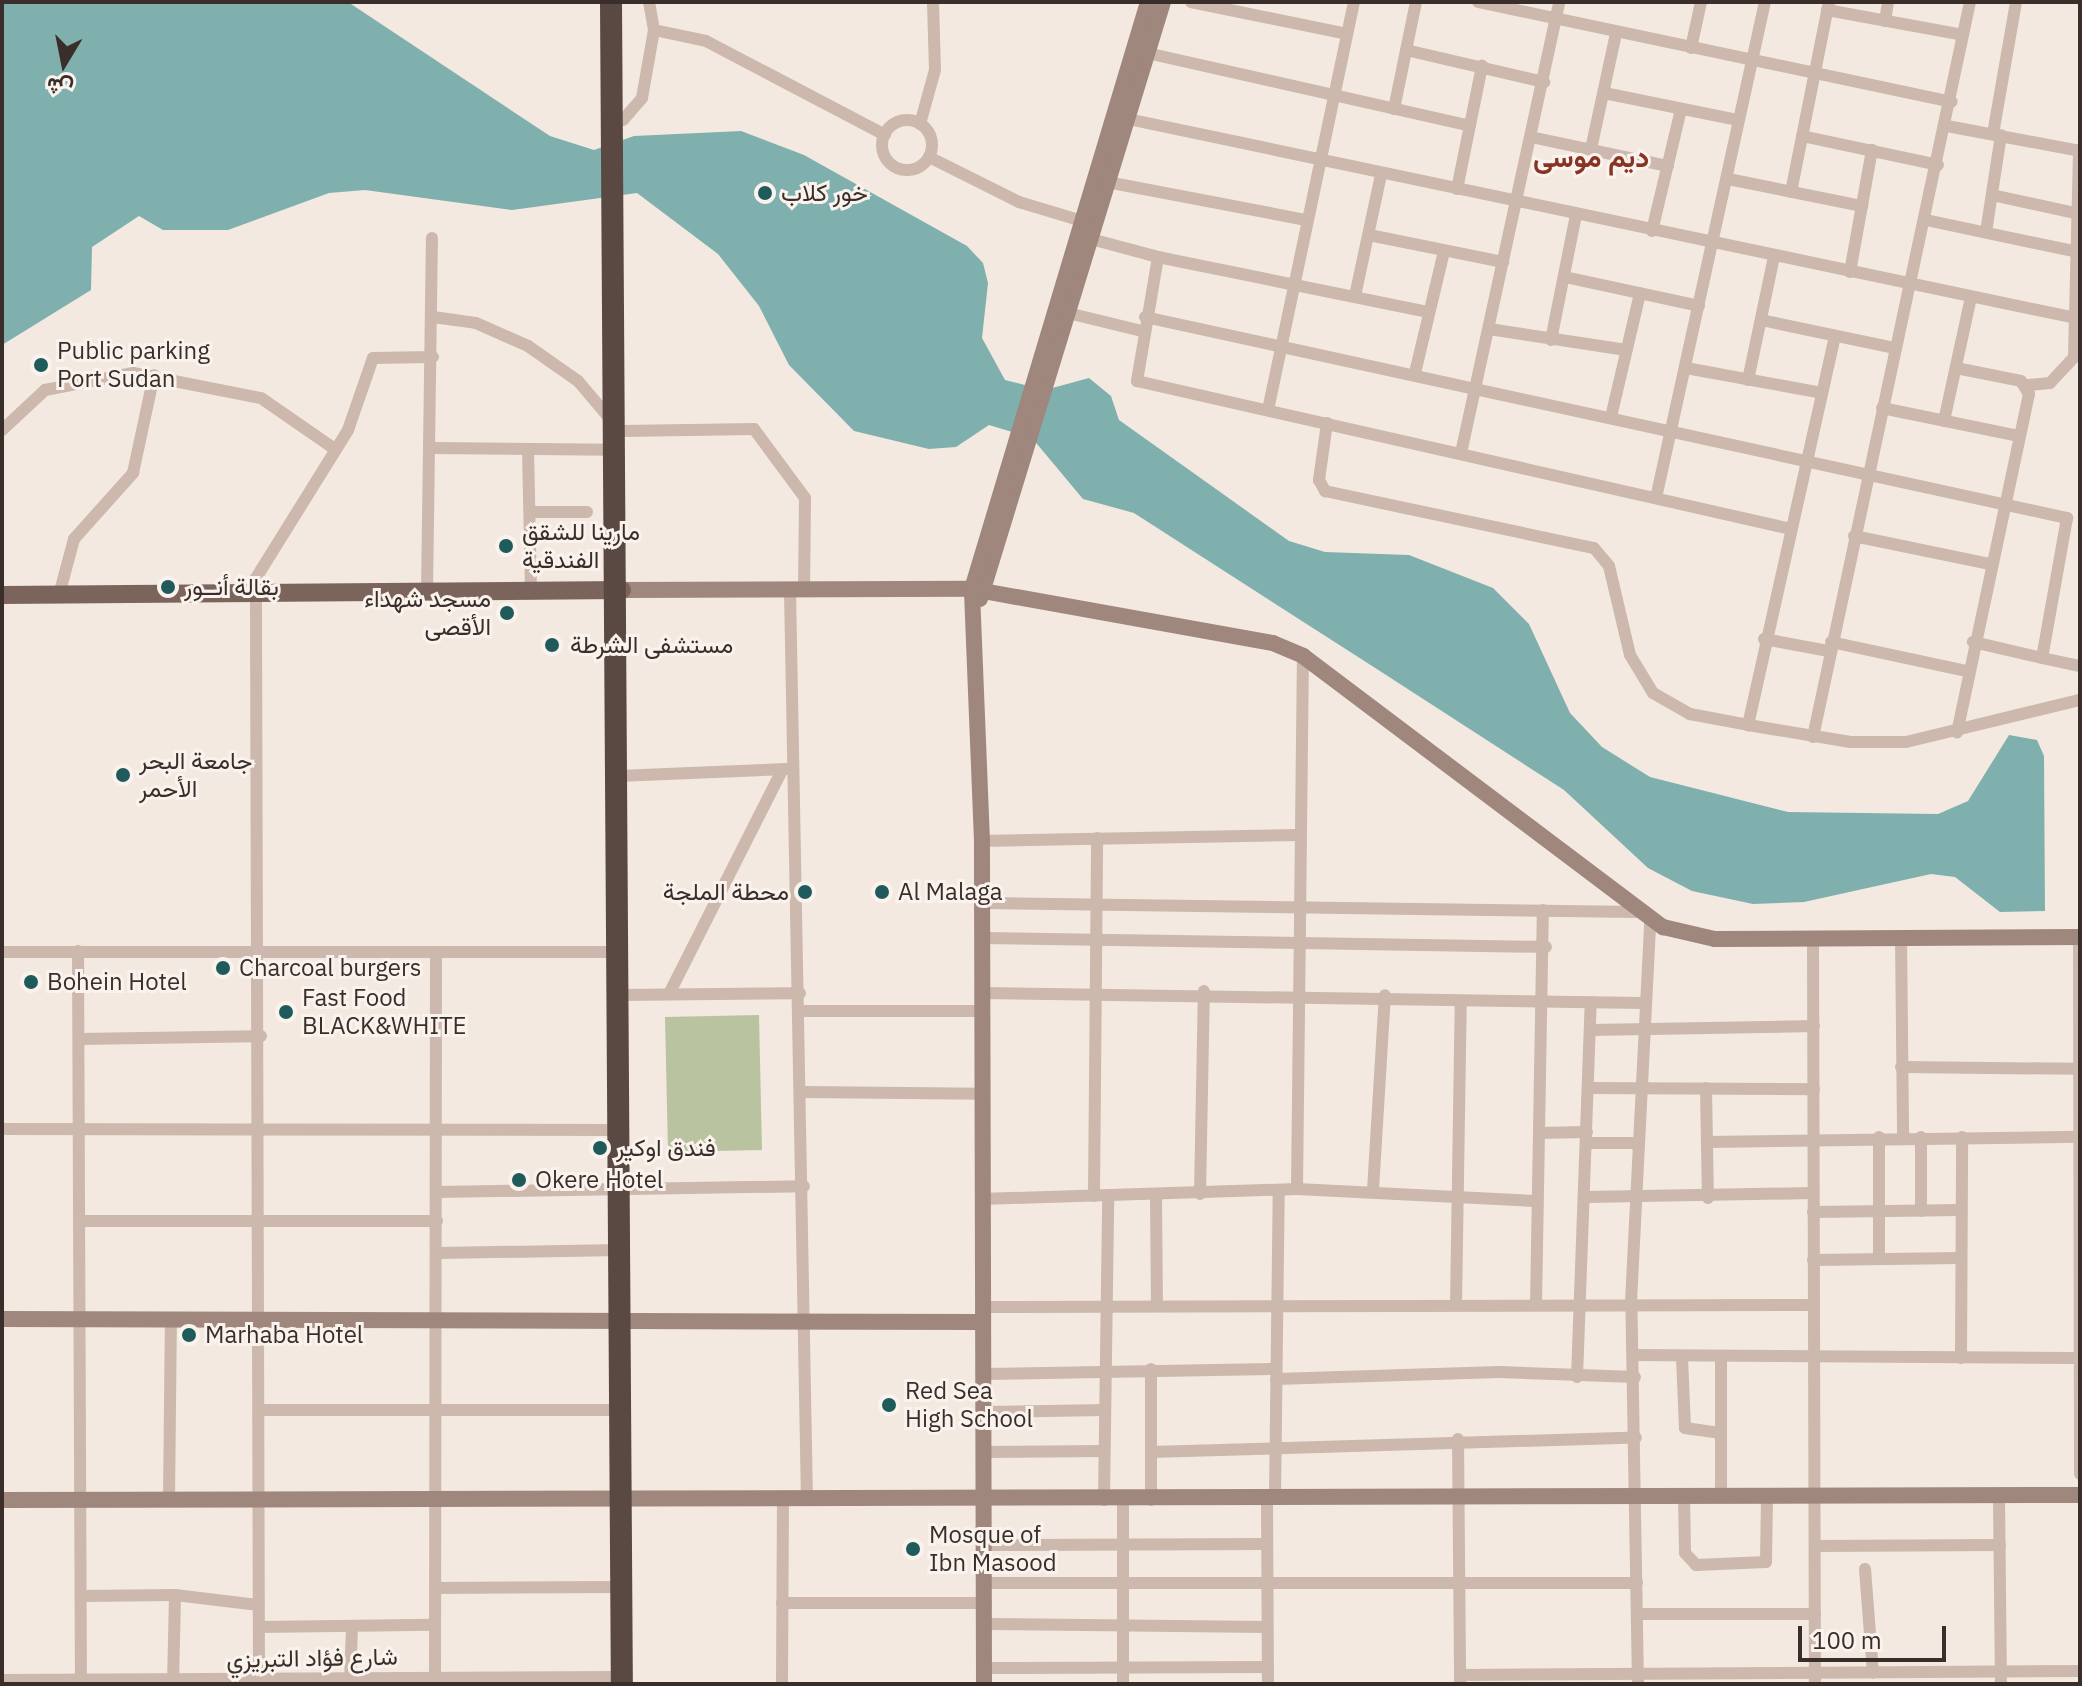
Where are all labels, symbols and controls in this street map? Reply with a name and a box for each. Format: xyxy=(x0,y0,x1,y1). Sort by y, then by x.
north arrow xyxy=(24,24,104,104)
text: ش xyxy=(44,72,75,105)
district label: ديم موسى xyxy=(1533,140,1649,174)
place label: خور كلاب xyxy=(781,179,868,207)
marker: خور كلاب xyxy=(756,184,774,202)
place label: Public parking Port Sudan xyxy=(57,337,210,393)
marker: Public parking Port Sudan xyxy=(32,356,50,374)
place label: مارينا للشقق الفندقية xyxy=(522,518,640,574)
marker: مارينا للشقق الفندقية xyxy=(497,537,515,555)
place label: بقالة أنــور xyxy=(184,573,279,601)
marker: بقالة أنــور xyxy=(159,578,177,596)
place label: مسجد شهداء الأقصى xyxy=(364,585,491,641)
marker: مسجد شهداء الأقصى xyxy=(498,604,516,622)
place label: مستشفى الشرطة xyxy=(570,631,733,659)
marker: مستشفى الشرطة xyxy=(541,634,563,656)
place label: جامعة البحر الأحمر xyxy=(139,747,252,803)
marker: جامعة البحر الأحمر xyxy=(114,766,132,784)
place label: محطة الملجة xyxy=(663,878,789,906)
place label: Al Malaga xyxy=(898,878,1003,906)
marker: محطة الملجة xyxy=(796,883,814,901)
marker: Al Malaga xyxy=(873,883,891,901)
place label: Charcoal burgers xyxy=(239,954,421,982)
marker: Charcoal burgers xyxy=(214,959,232,977)
place label: Bohein Hotel xyxy=(47,968,187,996)
marker: Bohein Hotel xyxy=(22,973,40,991)
place label: Fast Food BLACK&WHITE xyxy=(302,984,467,1040)
marker: Fast Food BLACK&WHITE xyxy=(277,1003,295,1021)
place label: فندق اوكير xyxy=(616,1134,716,1162)
marker: فندق اوكير xyxy=(591,1139,609,1157)
place label: Okere Hotel xyxy=(535,1166,663,1194)
marker: Okere Hotel xyxy=(510,1171,528,1189)
place label: Marhaba Hotel xyxy=(205,1321,363,1349)
marker: Marhaba Hotel xyxy=(180,1326,198,1344)
place label: Red Sea High School xyxy=(905,1377,1033,1433)
marker: Red Sea High School xyxy=(880,1396,898,1414)
place label: Mosque of Ibn Masood xyxy=(929,1521,1057,1577)
marker: Mosque of Ibn Masood xyxy=(904,1540,922,1558)
scale bar xyxy=(1802,1610,1950,1660)
text: 100 m xyxy=(1812,1624,1882,1656)
street label: شارع فؤاد التبريزي xyxy=(226,1642,398,1674)

